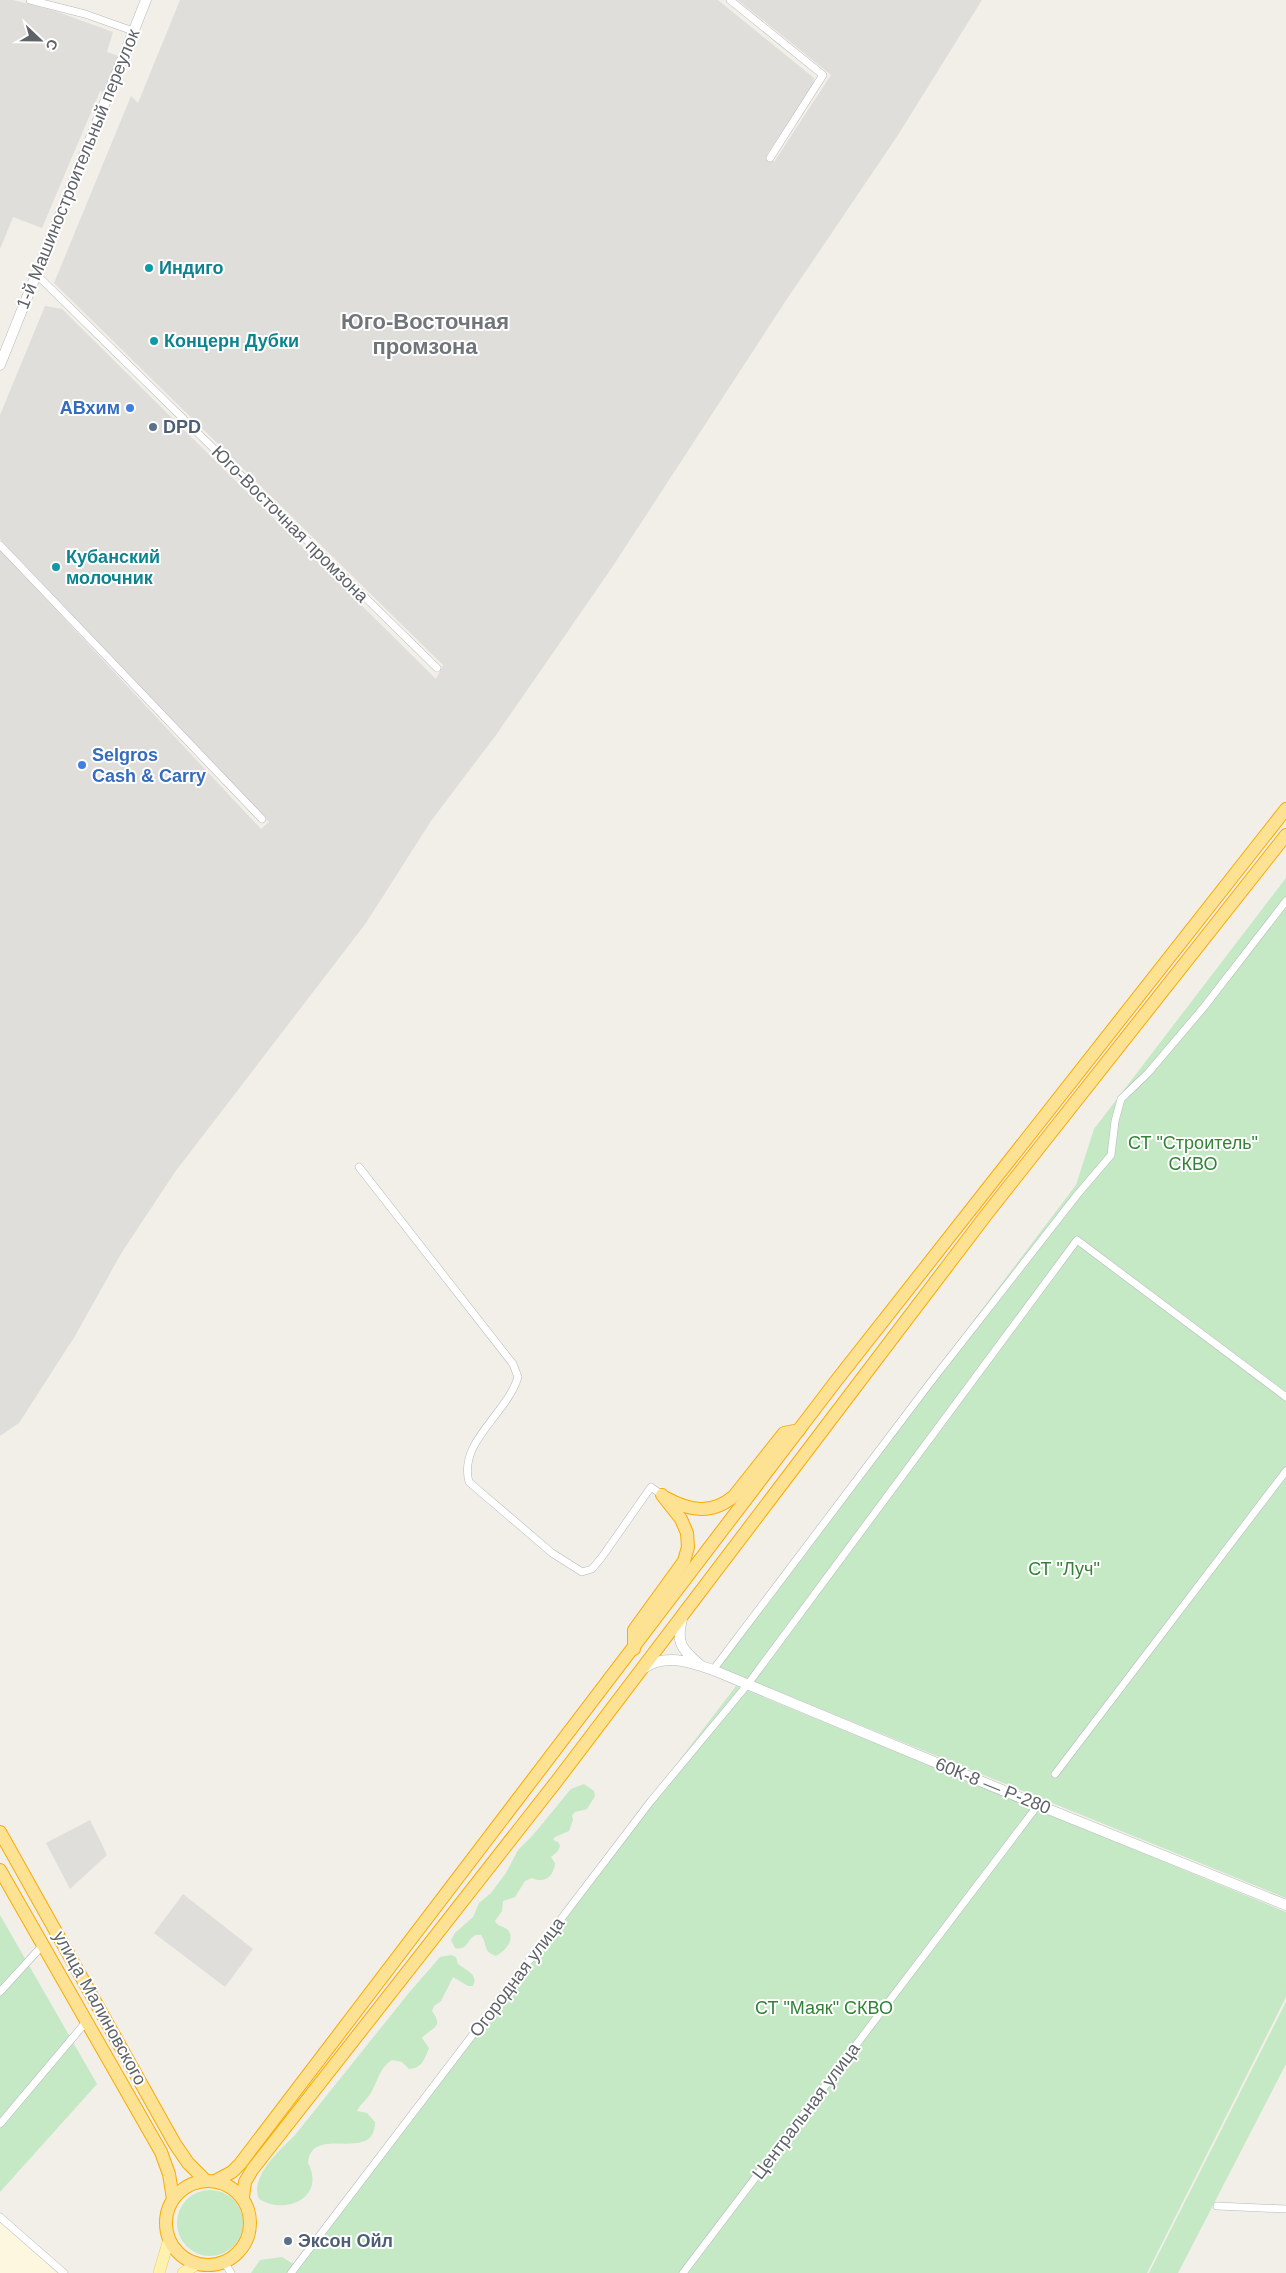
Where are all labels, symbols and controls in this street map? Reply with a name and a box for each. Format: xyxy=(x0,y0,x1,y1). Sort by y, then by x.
north arrow xyxy=(15,15,65,65)
street label: 1-й Машиностроительный переулок xyxy=(13,26,144,312)
text: С xyxy=(43,37,61,53)
place label: Индиго xyxy=(159,258,224,278)
marker: Индиго xyxy=(143,262,155,274)
district label: Юго-Восточная промзона xyxy=(341,309,509,359)
place label: Концерн Дубки xyxy=(164,331,299,351)
marker: Концерн Дубки xyxy=(148,335,160,347)
place label: АВхим xyxy=(60,398,120,418)
marker: АВхим xyxy=(124,402,136,414)
place label: DPD xyxy=(163,417,201,437)
marker: DPD xyxy=(147,421,159,433)
street label: Юго-Восточная промзона xyxy=(208,442,373,607)
place label: Кубанский молочник xyxy=(66,547,160,588)
marker: Кубанский молочник xyxy=(50,561,62,573)
place label: Selgros Cash & Carry xyxy=(92,745,206,786)
marker: Selgros Cash & Carry xyxy=(76,759,88,771)
park label: СТ "Строитель" СКВО xyxy=(1128,1133,1258,1174)
park label: СТ "Луч" xyxy=(1028,1559,1100,1579)
street label: 60К-8 — Р-280 xyxy=(932,1754,1054,1818)
street label: Огородная улица xyxy=(466,1912,569,2041)
street label: улица Малиновского xyxy=(49,1928,151,2088)
park label: СТ "Маяк" СКВО xyxy=(755,1998,893,2018)
street label: Центральная улица xyxy=(748,2038,864,2183)
place label: Эксон Ойл xyxy=(298,2231,393,2251)
marker: Эксон Ойл xyxy=(282,2235,294,2247)

